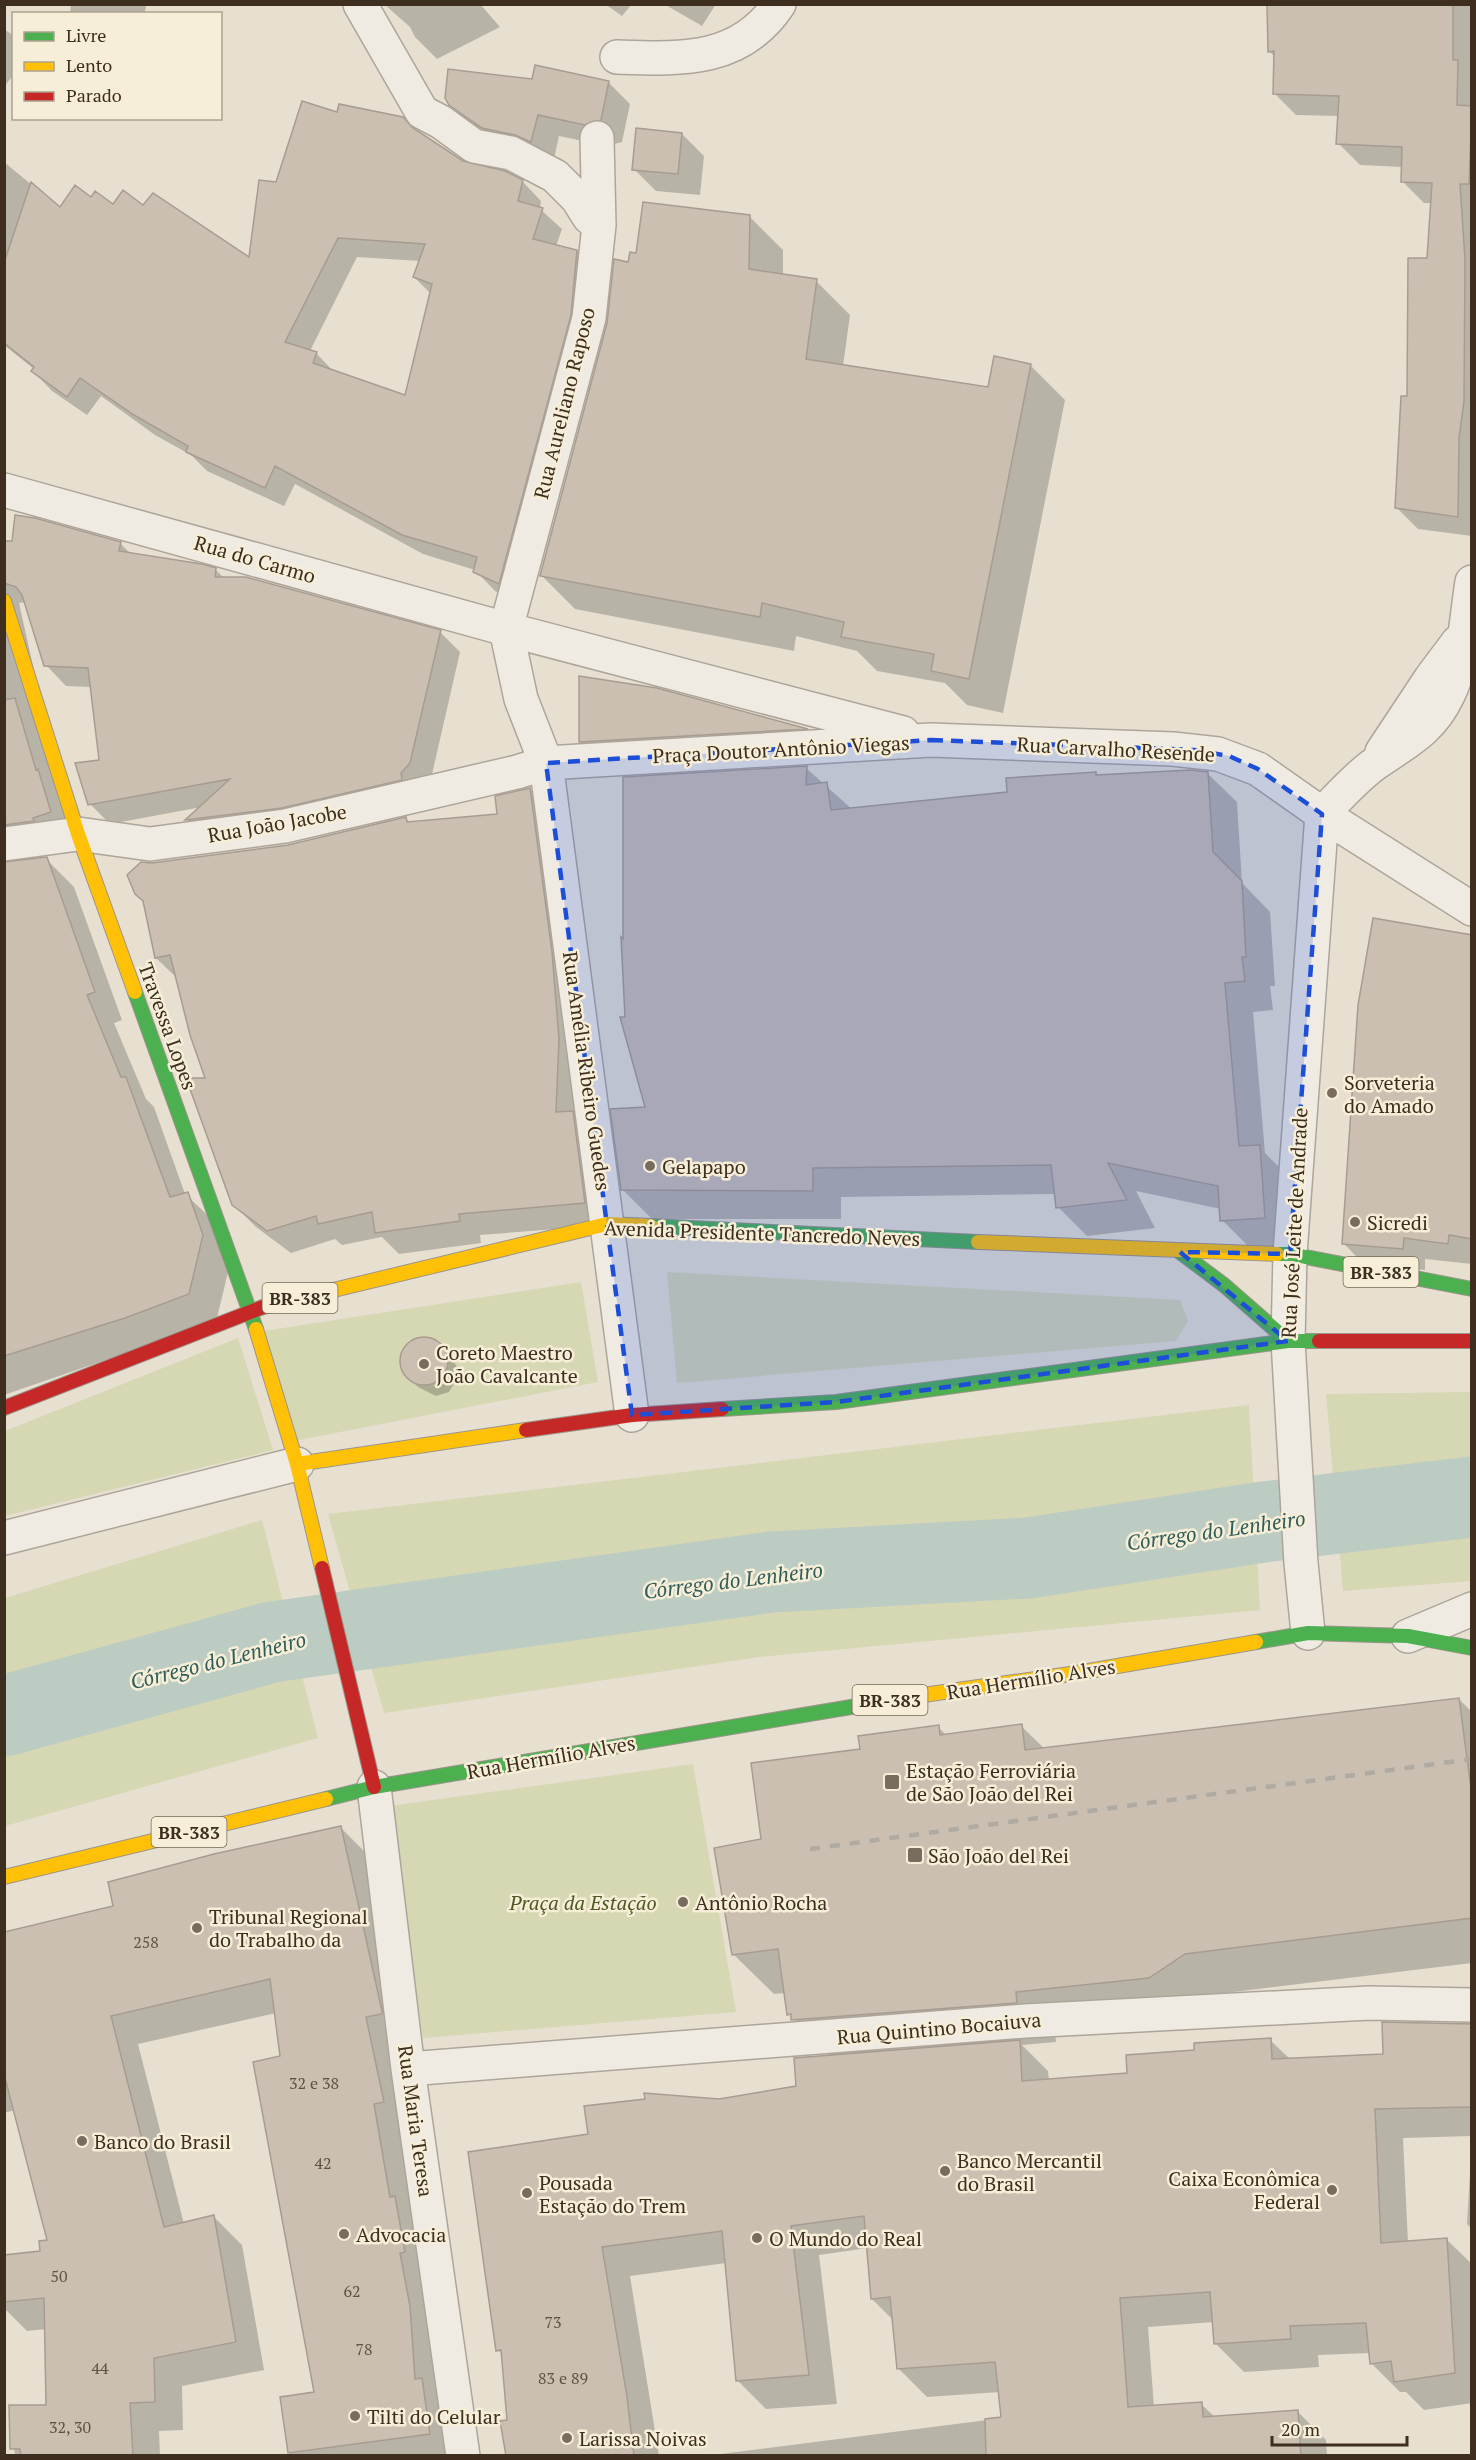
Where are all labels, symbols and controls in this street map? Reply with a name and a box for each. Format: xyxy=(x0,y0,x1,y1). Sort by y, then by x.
legend xyxy=(12,12,222,120)
text: Livre xyxy=(66,23,106,47)
text: Lento xyxy=(66,53,112,77)
text: Parado xyxy=(66,83,122,107)
street label: Rua Aureliano Raposo xyxy=(527,304,601,502)
street label: Rua do Carmo xyxy=(191,529,319,589)
street label: Praça Doutor Antônio Viegas xyxy=(652,729,910,769)
street label: Rua Carvalho Resende xyxy=(1016,730,1216,768)
street label: Rua João Jacobe xyxy=(205,797,349,849)
street label: Rua Amélia Ribeiro Guedes xyxy=(557,950,617,1192)
street label: Travessa Lopes xyxy=(132,959,204,1093)
place label: Sorveteria do Amado xyxy=(1344,1069,1435,1119)
marker: Sorveteria do Amado xyxy=(1325,1086,1339,1100)
street label: Rua José Leite de Andrade xyxy=(1274,1107,1314,1339)
place label: Gelapapo xyxy=(662,1153,746,1180)
marker: Gelapapo xyxy=(643,1159,657,1173)
place label: Sicredi xyxy=(1367,1209,1428,1236)
street label: Avenida Presidente Tancredo Neves xyxy=(603,1214,921,1252)
marker: Sicredi xyxy=(1348,1215,1362,1229)
road number: BR-383 xyxy=(1344,1257,1418,1287)
road number: BR-383 xyxy=(262,1283,338,1313)
place label: Coreto Maestro João Cavalcante xyxy=(436,1339,578,1389)
marker: Coreto Maestro João Cavalcante xyxy=(417,1357,431,1371)
water label: Córrego do Lenheiro xyxy=(1125,1504,1307,1556)
water label: Córrego do Lenheiro xyxy=(642,1555,824,1605)
water label: Córrego do Lenheiro xyxy=(127,1625,309,1695)
street label: Rua Hermílio Alves xyxy=(945,1652,1117,1706)
road number: BR-383 xyxy=(852,1685,928,1715)
street label: Rua Hermílio Alves xyxy=(465,1729,637,1785)
place label: Estação Ferroviária de São João del Rei xyxy=(906,1757,1076,1807)
marker: Estação Ferroviária de São João del Rei xyxy=(883,1773,901,1791)
road number: BR-383 xyxy=(152,1817,226,1847)
place label: São João del Rei xyxy=(928,1842,1069,1869)
marker: São João del Rei xyxy=(906,1846,924,1864)
park label: Praça da Estação xyxy=(508,1889,657,1916)
place label: Antônio Rocha xyxy=(695,1889,827,1916)
marker: Antônio Rocha xyxy=(676,1895,690,1909)
place label: Tribunal Regional do Trabalho da xyxy=(209,1903,368,1953)
marker: Tribunal Regional do Trabalho da xyxy=(190,1921,204,1935)
house number: 258 xyxy=(133,1931,159,1953)
street label: Rua Quintino Bocaiuva xyxy=(836,2006,1042,2050)
street label: Rua Maria Teresa xyxy=(392,2043,440,2199)
house number: 32 e 38 xyxy=(289,2072,339,2094)
place label: Banco do Brasil xyxy=(94,2128,231,2155)
marker: Banco do Brasil xyxy=(75,2134,89,2148)
place label: Banco Mercantil do Brasil xyxy=(957,2147,1102,2197)
house number: 42 xyxy=(314,2152,332,2174)
marker: Banco Mercantil do Brasil xyxy=(938,2164,952,2178)
place label: Caixa Econômica Federal xyxy=(1168,2165,1320,2215)
place label: Pousada Estação do Trem xyxy=(539,2169,686,2219)
marker: Caixa Econômica Federal xyxy=(1325,2183,1339,2197)
marker: Pousada Estação do Trem xyxy=(520,2186,534,2200)
place label: Advocacia xyxy=(356,2221,446,2248)
place label: O Mundo do Real xyxy=(769,2225,922,2252)
marker: Advocacia xyxy=(337,2227,351,2241)
marker: O Mundo do Real xyxy=(750,2231,764,2245)
house number: 50 xyxy=(50,2265,68,2287)
house number: 62 xyxy=(343,2280,361,2302)
house number: 73 xyxy=(544,2311,562,2333)
house number: 78 xyxy=(355,2338,373,2360)
house number: 44 xyxy=(91,2357,109,2379)
house number: 83 e 89 xyxy=(538,2367,588,2389)
place label: Tilti do Celular xyxy=(367,2403,501,2430)
marker: Tilti do Celular xyxy=(348,2409,362,2423)
scale bar xyxy=(1272,2409,1407,2447)
house number: 32, 30 xyxy=(49,2416,91,2438)
text: 20 m xyxy=(1281,2417,1321,2441)
place label: Larissa Noivas xyxy=(579,2425,707,2452)
marker: Larissa Noivas xyxy=(560,2431,574,2445)

